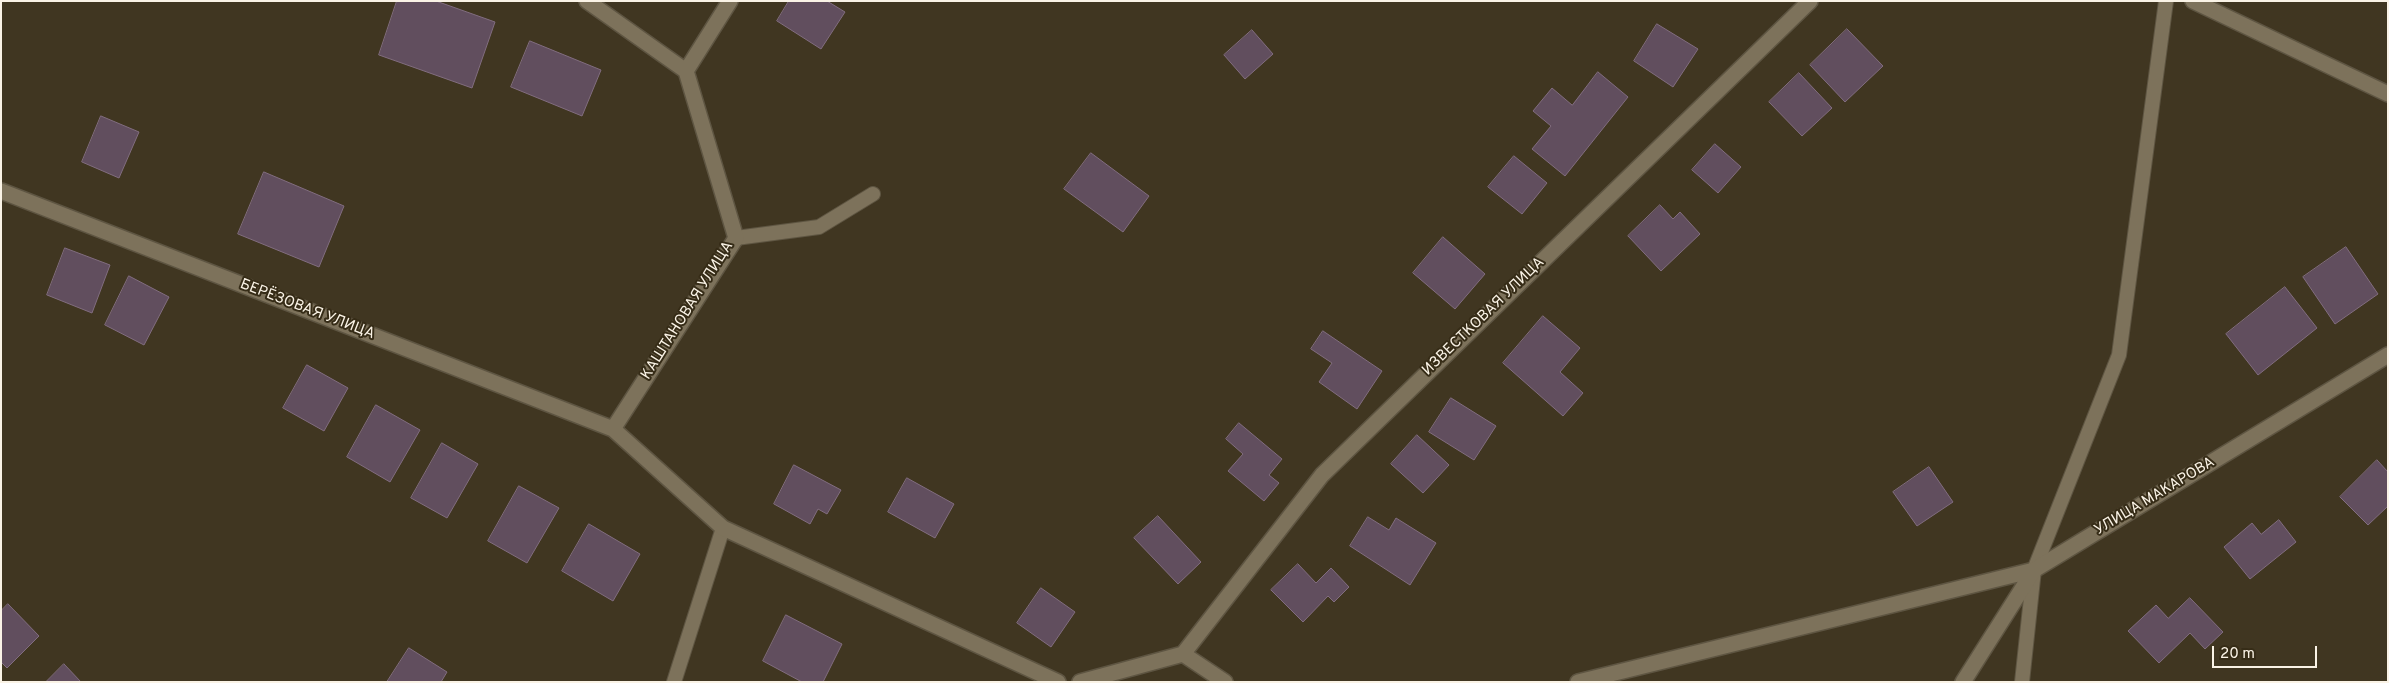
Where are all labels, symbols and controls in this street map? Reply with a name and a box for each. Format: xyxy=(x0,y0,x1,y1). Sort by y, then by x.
street label: КАШТАНОВАЯ УЛИЦА xyxy=(638,239,738,383)
street label: ИЗВЕСТКОВАЯ УЛИЦА xyxy=(1419,254,1549,380)
street label: БЕРЁЗОВАЯ УЛИЦА xyxy=(237,276,377,344)
street label: УЛИЦА МАКАРОВА xyxy=(2092,454,2218,540)
scale bar xyxy=(2214,636,2319,668)
text: 20 m xyxy=(2220,645,2255,664)

